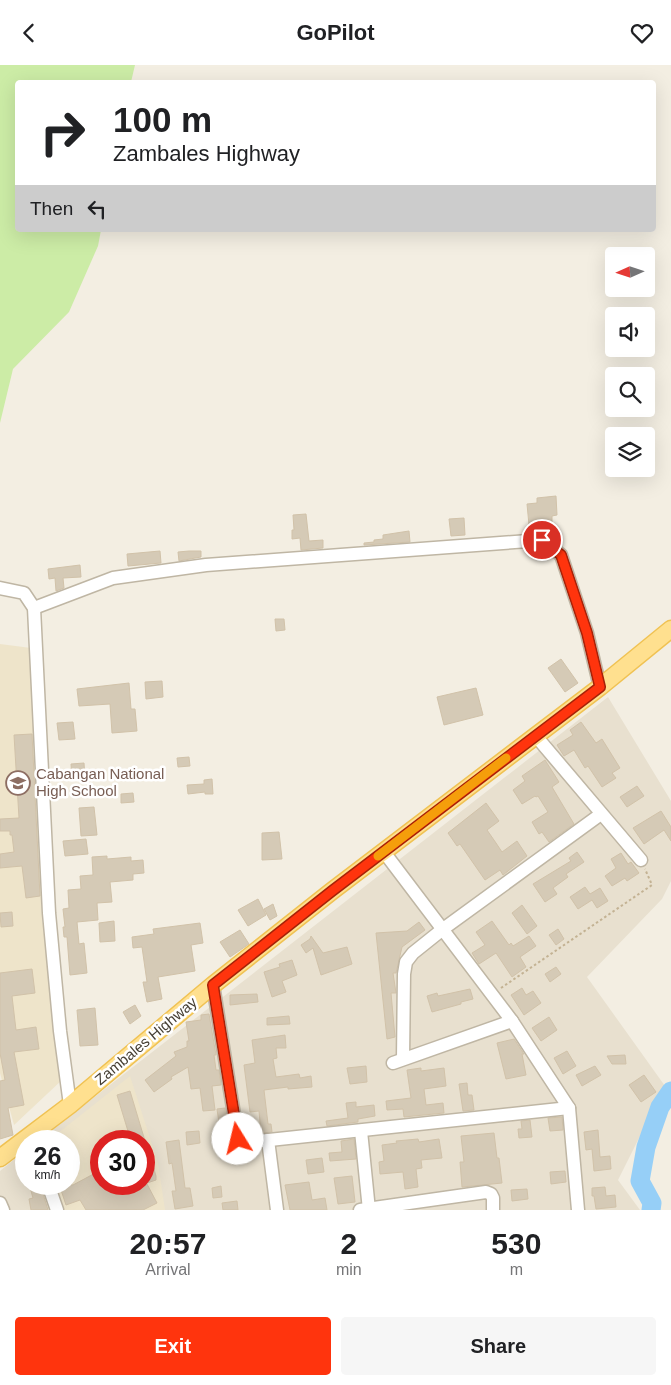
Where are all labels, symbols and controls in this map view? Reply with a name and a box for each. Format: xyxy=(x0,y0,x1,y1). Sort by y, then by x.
icon: back xyxy=(15,19,43,47)
icon: heart xyxy=(628,19,656,47)
text: GoPilot xyxy=(296,20,375,45)
icon: right xyxy=(30,100,95,165)
text: 100 m xyxy=(113,100,212,139)
text: Zambales Highway xyxy=(113,141,300,166)
icon: left xyxy=(83,195,111,223)
text: Then xyxy=(30,198,73,219)
north arrow xyxy=(605,247,655,297)
map controls xyxy=(605,247,655,477)
button: sound xyxy=(605,307,655,357)
button: search xyxy=(605,367,655,417)
button: layers xyxy=(605,427,655,477)
pin xyxy=(521,519,563,561)
icon: arrive xyxy=(528,526,556,554)
place label: Cabangan National High School xyxy=(36,765,164,799)
school or university icon: Cabangan National High School xyxy=(5,770,31,796)
street label: Zambales Highway xyxy=(91,993,200,1088)
position arrow xyxy=(211,1112,263,1164)
speed limit sign: 30 xyxy=(90,1130,155,1195)
text: 26 xyxy=(34,1142,61,1170)
text: km/h xyxy=(34,1168,61,1182)
text: 20:57 xyxy=(130,1227,206,1260)
text: 2 xyxy=(340,1227,357,1260)
text: 530 xyxy=(491,1227,541,1260)
text: Arrival xyxy=(145,1261,191,1278)
text: min xyxy=(336,1261,362,1278)
text: m xyxy=(510,1261,523,1278)
button: Exit xyxy=(15,1317,331,1375)
button: Share xyxy=(341,1317,656,1375)

